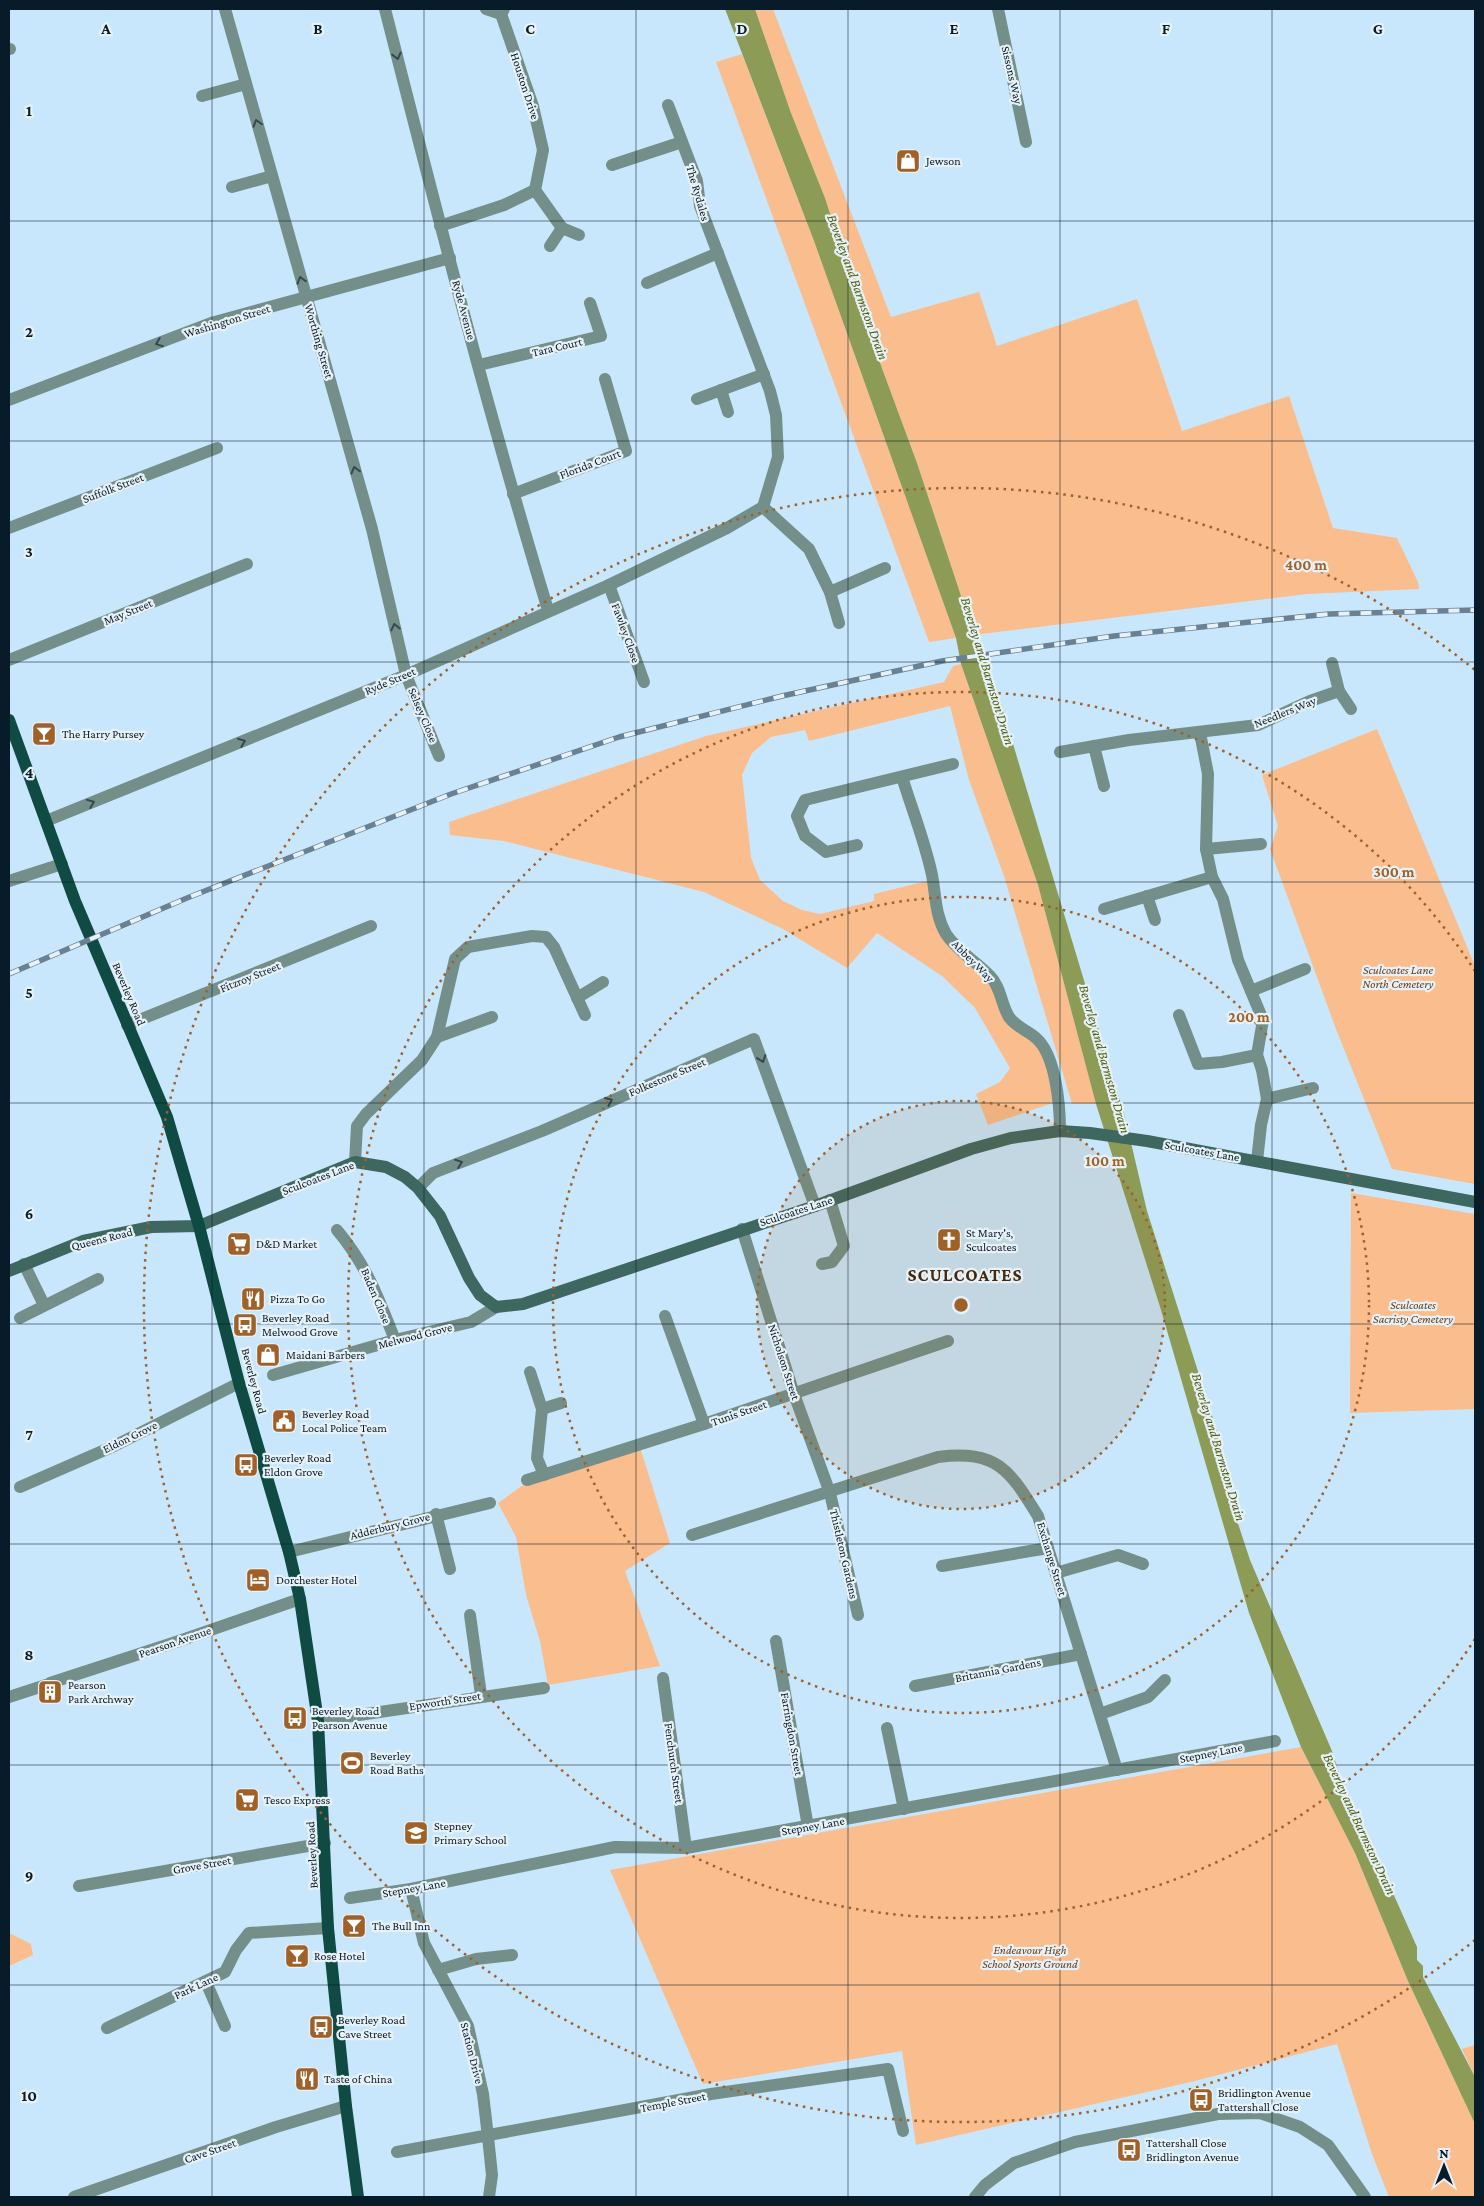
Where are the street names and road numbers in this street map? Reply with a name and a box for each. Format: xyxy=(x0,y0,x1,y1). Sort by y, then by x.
street label: Sissons Way xyxy=(999,45,1026,106)
street label: Houston Drive xyxy=(508,51,542,121)
street label: The Rydales xyxy=(683,164,713,223)
street label: Ryde Avenue xyxy=(449,279,479,341)
street label: Washington Street xyxy=(182,301,273,341)
street label: Worthing Street xyxy=(302,302,337,381)
street label: Tara Court xyxy=(531,334,584,360)
street label: Florida Court xyxy=(558,446,623,482)
street label: Suffolk Street xyxy=(81,470,146,506)
street label: May Street xyxy=(102,596,155,628)
street label: Fawley Close xyxy=(609,601,643,665)
street label: Ryde Street xyxy=(362,664,418,698)
street label: Selsey Close xyxy=(405,686,441,744)
street label: Needlers Way xyxy=(1252,693,1319,731)
street label: Abbey Way xyxy=(949,937,997,985)
street label: Fitzroy Street xyxy=(218,958,283,995)
street label: Beverley Road xyxy=(109,960,149,1028)
street label: Folkestone Street xyxy=(626,1054,709,1100)
street label: Sculcoates Lane xyxy=(1163,1138,1241,1164)
street label: Sculcoates Lane xyxy=(280,1158,356,1198)
street label: Sculcoates Lane xyxy=(758,1193,834,1229)
street label: Queens Road xyxy=(70,1224,135,1253)
street label: Baden Close xyxy=(358,1266,394,1326)
street label: Melwood Grove xyxy=(377,1320,453,1352)
street label: Nicholson Street xyxy=(765,1322,803,1403)
street label: Beverley Road xyxy=(239,1347,270,1416)
street label: Tunis Street xyxy=(710,1397,769,1429)
street label: Eldon Grove xyxy=(100,1418,160,1456)
street label: Thistleton Gardens xyxy=(827,1508,861,1601)
street label: Adderbury Grove xyxy=(349,1509,431,1543)
street label: Exchange Street xyxy=(1034,1520,1070,1599)
street label: Pearson Avenue xyxy=(137,1623,213,1661)
street label: Britannia Gardens xyxy=(954,1655,1042,1685)
street label: Epworth Street xyxy=(408,1688,483,1714)
street label: Farringdon Street xyxy=(778,1691,806,1778)
street label: Fenchurch Street xyxy=(661,1722,687,1805)
street label: Stepney Lane xyxy=(1178,1740,1244,1766)
street label: Stepney Lane xyxy=(780,1814,846,1838)
street label: Beverley Road xyxy=(303,1820,321,1889)
street label: Grove Street xyxy=(172,1853,233,1877)
street label: Stepney Lane xyxy=(381,1876,447,1900)
street label: Park Lane xyxy=(172,1970,220,2002)
street label: Station Drive xyxy=(458,2021,486,2085)
street label: Temple Street xyxy=(639,2089,708,2115)
street label: Cave Street xyxy=(182,2135,239,2166)

